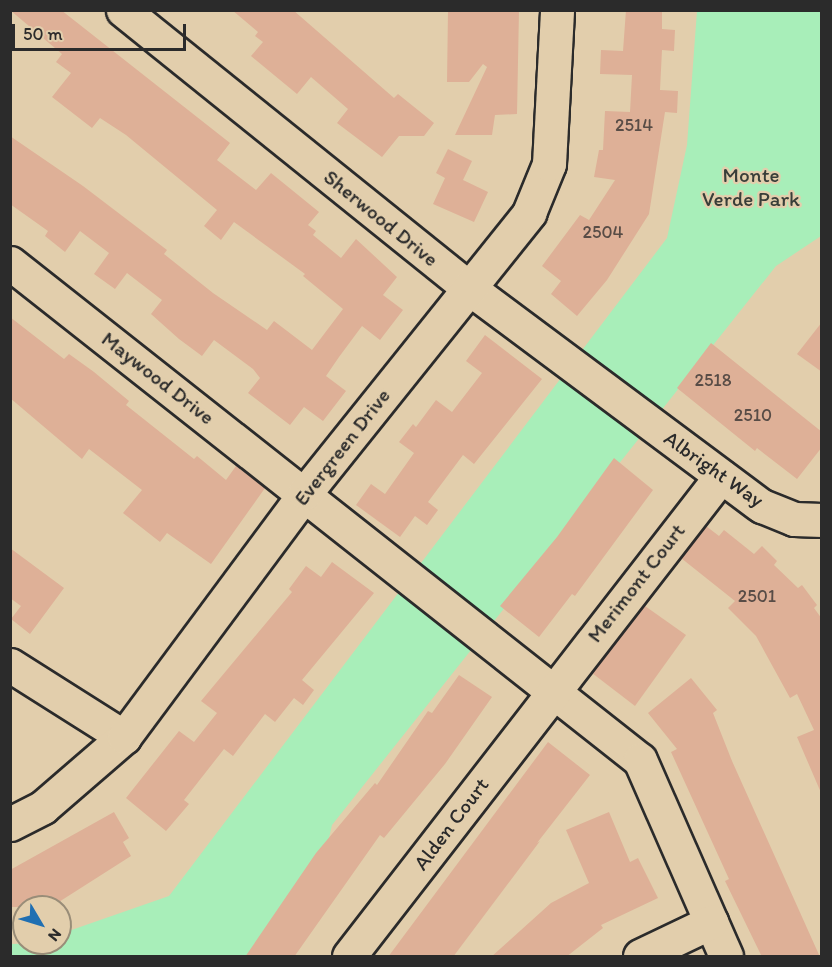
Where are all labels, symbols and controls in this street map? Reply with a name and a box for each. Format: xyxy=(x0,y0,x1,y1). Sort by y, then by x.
scale bar xyxy=(15,12,189,50)
text: 50 m xyxy=(23,23,63,45)
house number: 2514 xyxy=(615,114,653,136)
park label: Monte Verde Park xyxy=(702,162,800,212)
street label: Sherwood Drive xyxy=(319,164,443,272)
house number: 2504 xyxy=(583,221,623,243)
street label: Maywood Drive xyxy=(97,326,219,430)
house number: 2518 xyxy=(694,369,732,391)
street label: Evergreen Drive xyxy=(289,384,395,510)
house number: 2510 xyxy=(734,404,772,426)
street label: Albright Way xyxy=(659,425,769,513)
street label: Merimont Court xyxy=(582,518,690,648)
house number: 2501 xyxy=(738,585,776,607)
street label: Alden Court xyxy=(408,773,494,875)
north arrow xyxy=(12,895,72,955)
text: N xyxy=(44,925,66,945)

